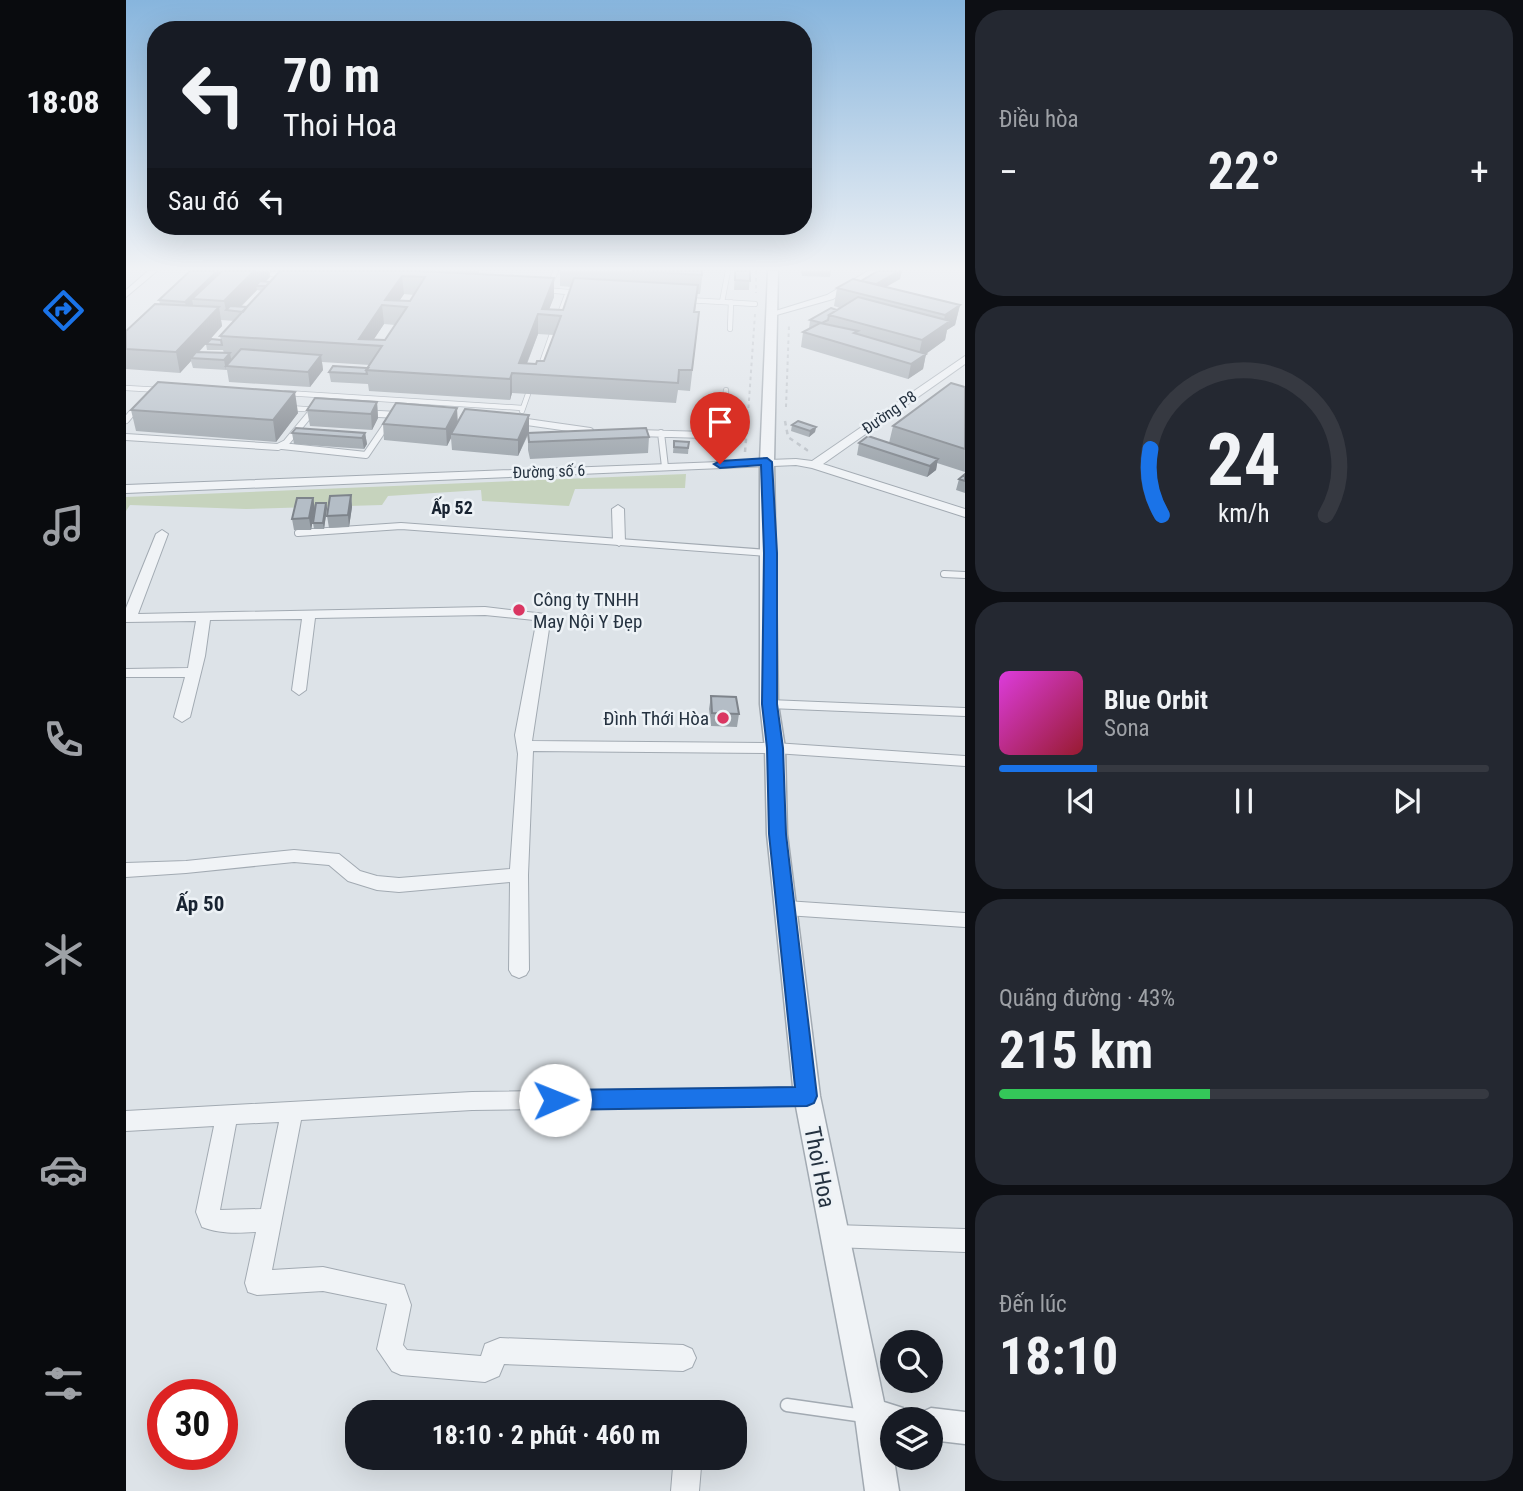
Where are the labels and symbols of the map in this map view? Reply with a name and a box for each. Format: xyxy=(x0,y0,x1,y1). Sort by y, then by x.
street label: Đường P8 xyxy=(858,387,920,438)
pin xyxy=(690,392,750,464)
street label: Đường số 6 xyxy=(512,461,586,482)
district label: Ấp 52 xyxy=(431,496,473,518)
place label: Công ty TNHH May Nội Y Đẹp xyxy=(533,588,642,633)
marker: Công ty TNHH May Nội Y Đẹp xyxy=(511,602,527,618)
place label: Đình Thới Hòa xyxy=(603,707,709,730)
marker: Đình Thới Hòa xyxy=(715,710,731,726)
district label: Ấp 50 xyxy=(176,891,224,916)
position arrow xyxy=(518,1063,592,1137)
street label: Thoi Hoa xyxy=(798,1124,841,1210)
speed limit sign: 30 xyxy=(147,1379,238,1470)

